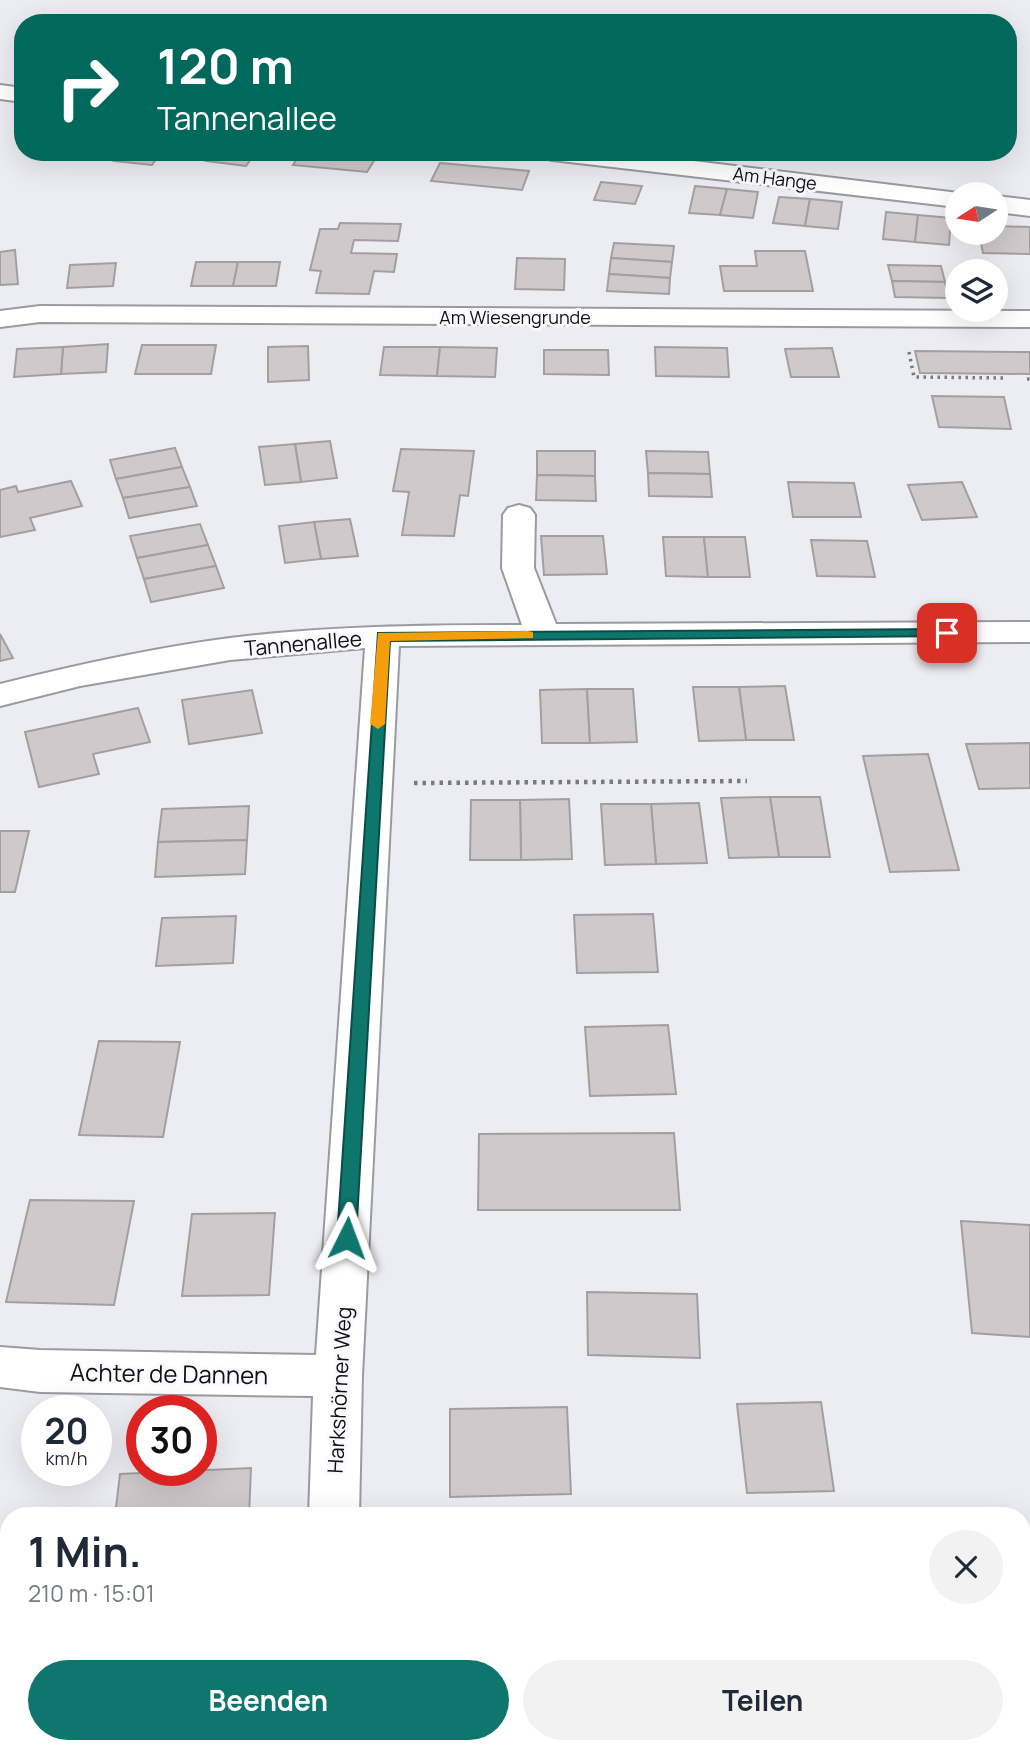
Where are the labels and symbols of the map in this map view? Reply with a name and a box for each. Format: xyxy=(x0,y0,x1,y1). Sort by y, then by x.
street label: Am Hange xyxy=(732,161,818,195)
north arrow xyxy=(945,182,1008,245)
street label: Am Wiesengrunde xyxy=(439,305,591,329)
pin xyxy=(917,603,977,663)
street label: Tannenallee xyxy=(243,624,363,662)
position arrow xyxy=(310,1201,384,1275)
street label: Harkshörner Weg xyxy=(321,1306,357,1474)
street label: Achter de Dannen xyxy=(70,1355,268,1391)
speed limit sign: 30 xyxy=(126,1395,217,1486)

